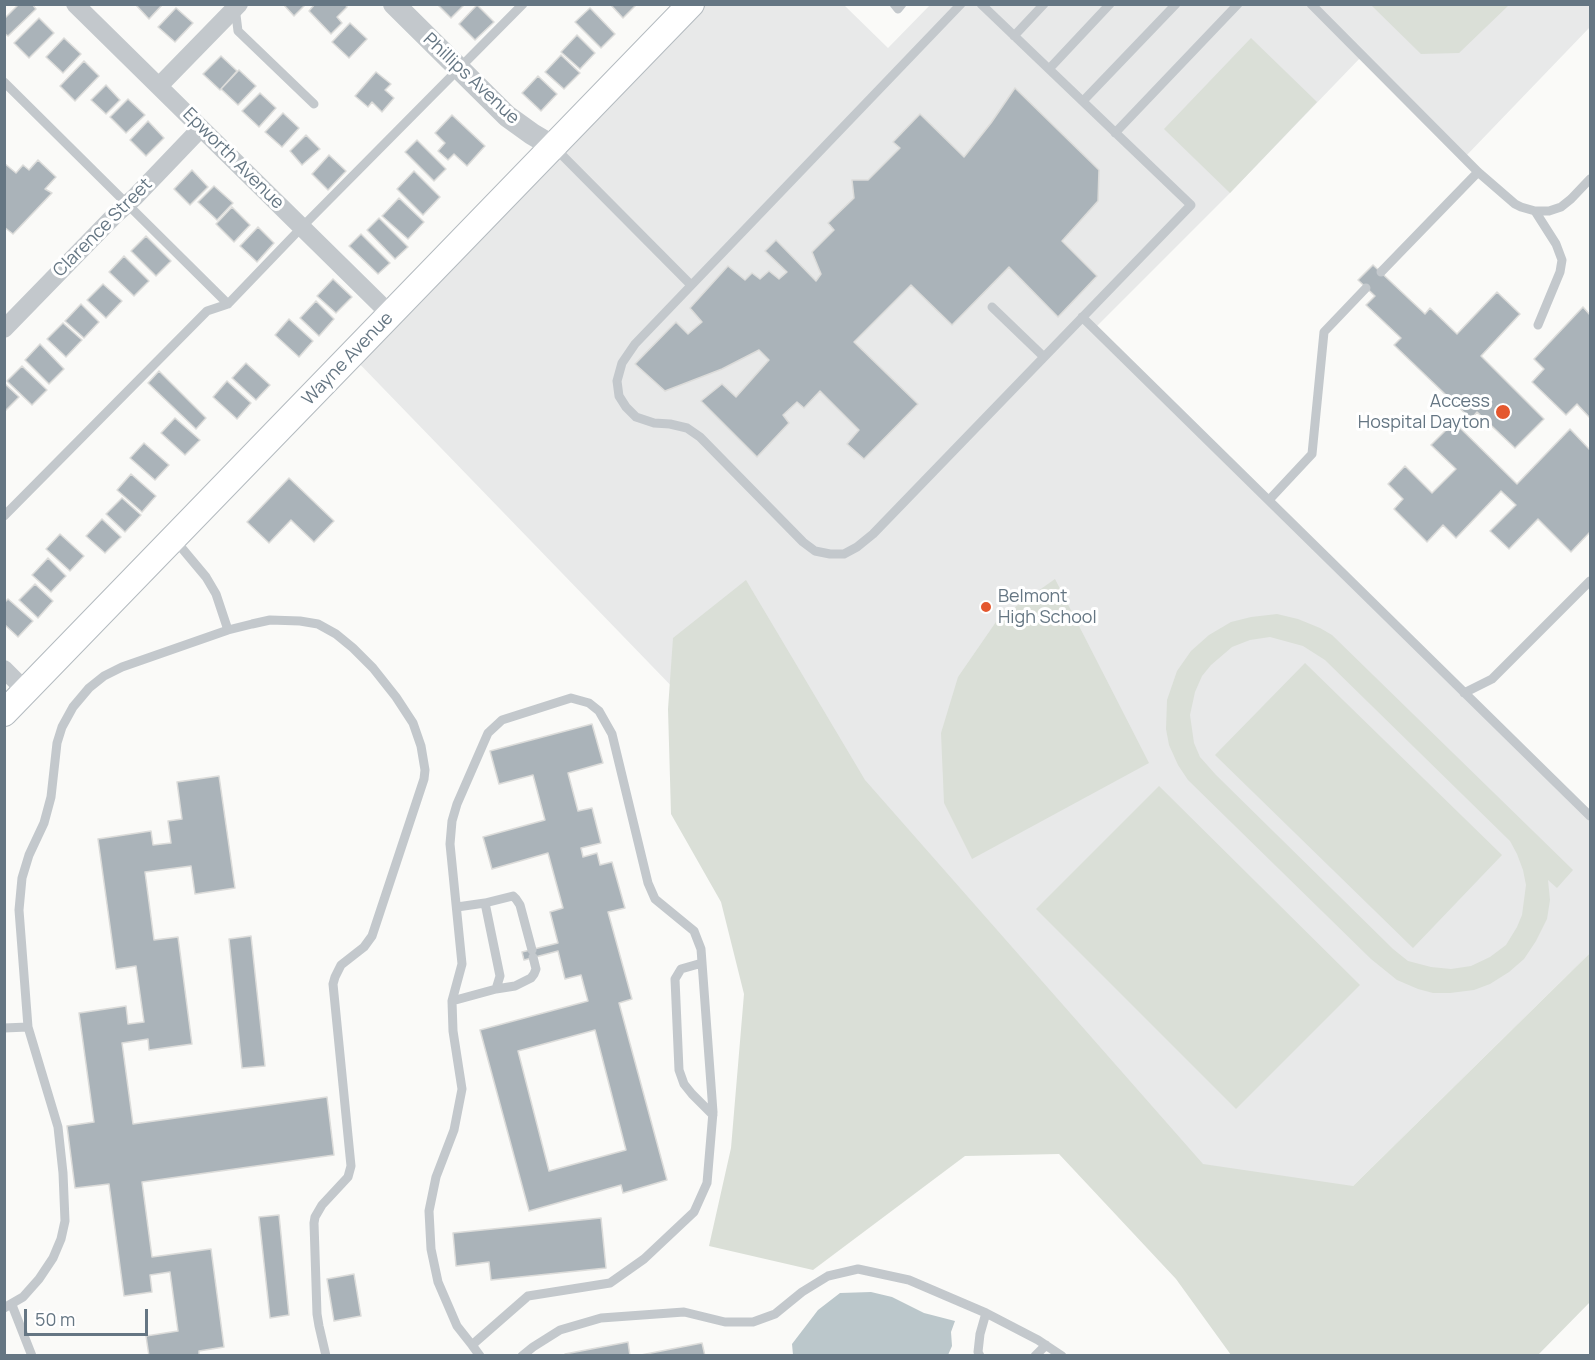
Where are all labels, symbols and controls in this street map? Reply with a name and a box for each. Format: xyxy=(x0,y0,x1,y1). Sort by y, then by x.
street label: Phillips Avenue xyxy=(418,29,524,129)
street label: Epworth Avenue xyxy=(178,104,288,214)
street label: Clarence Street xyxy=(49,174,157,282)
street label: Wayne Avenue xyxy=(298,308,398,410)
place label: Access Hospital Dayton xyxy=(1358,391,1490,434)
marker: Access Hospital Dayton xyxy=(1494,403,1512,421)
place label: Belmont High School xyxy=(998,586,1097,628)
marker: Belmont High School xyxy=(979,600,993,614)
scale bar xyxy=(27,1297,152,1335)
text: 50 m xyxy=(35,1307,75,1331)

